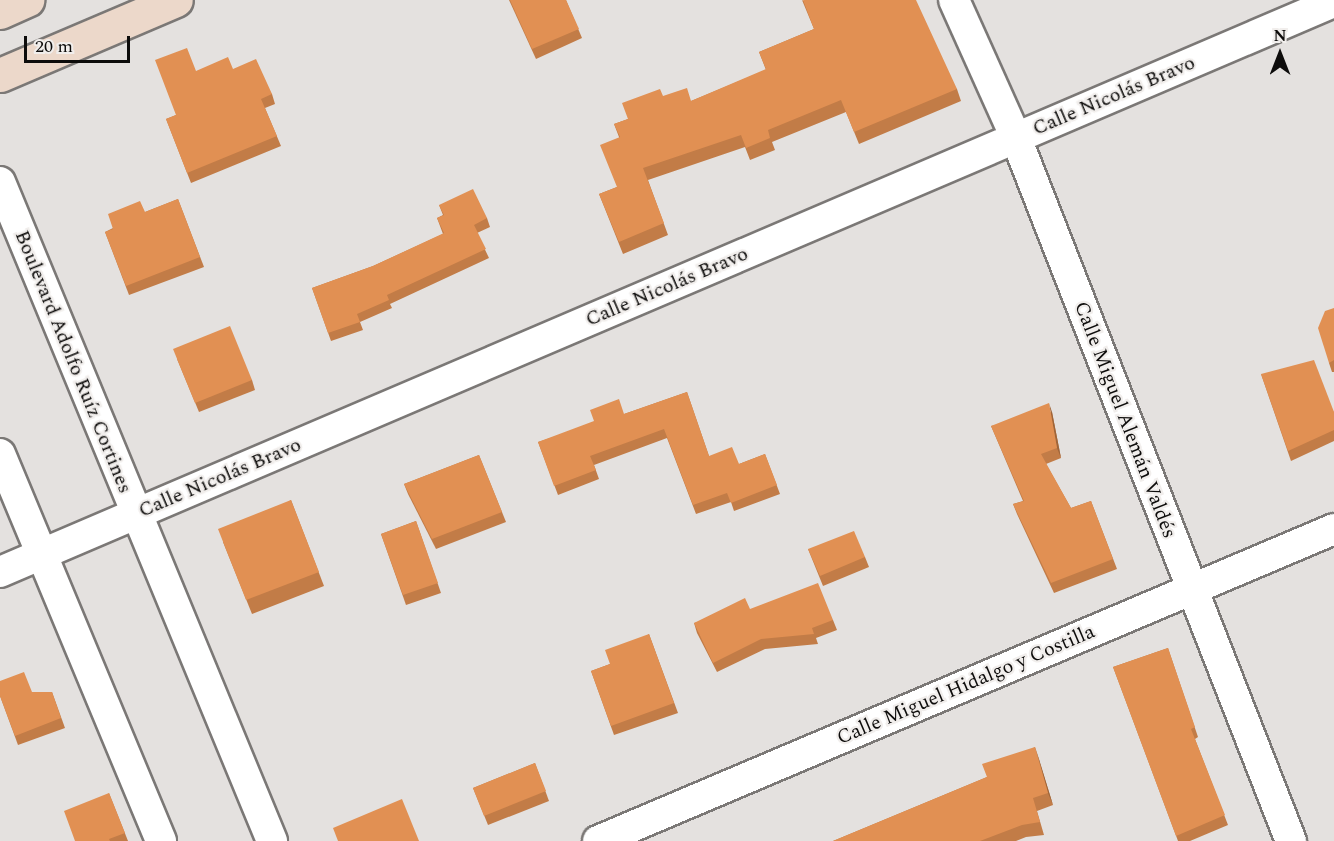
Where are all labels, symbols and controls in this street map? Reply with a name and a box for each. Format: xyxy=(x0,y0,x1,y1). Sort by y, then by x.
scale bar xyxy=(27,24,134,62)
north arrow xyxy=(1250,24,1310,84)
text: N xyxy=(1273,24,1287,48)
text: 20 m xyxy=(35,33,73,60)
street label: Calle Nicolás Bravo xyxy=(1029,51,1199,141)
street label: Boulevard Adolfo Ruíz Cortines xyxy=(9,227,137,497)
street label: Calle Nicolás Bravo xyxy=(582,242,752,332)
street label: Calle Miguel Alemán Valdés xyxy=(1069,298,1181,542)
street label: Calle Nicolás Bravo xyxy=(135,433,305,523)
street label: Calle Miguel Hidalgo y Costilla xyxy=(833,620,1099,750)

